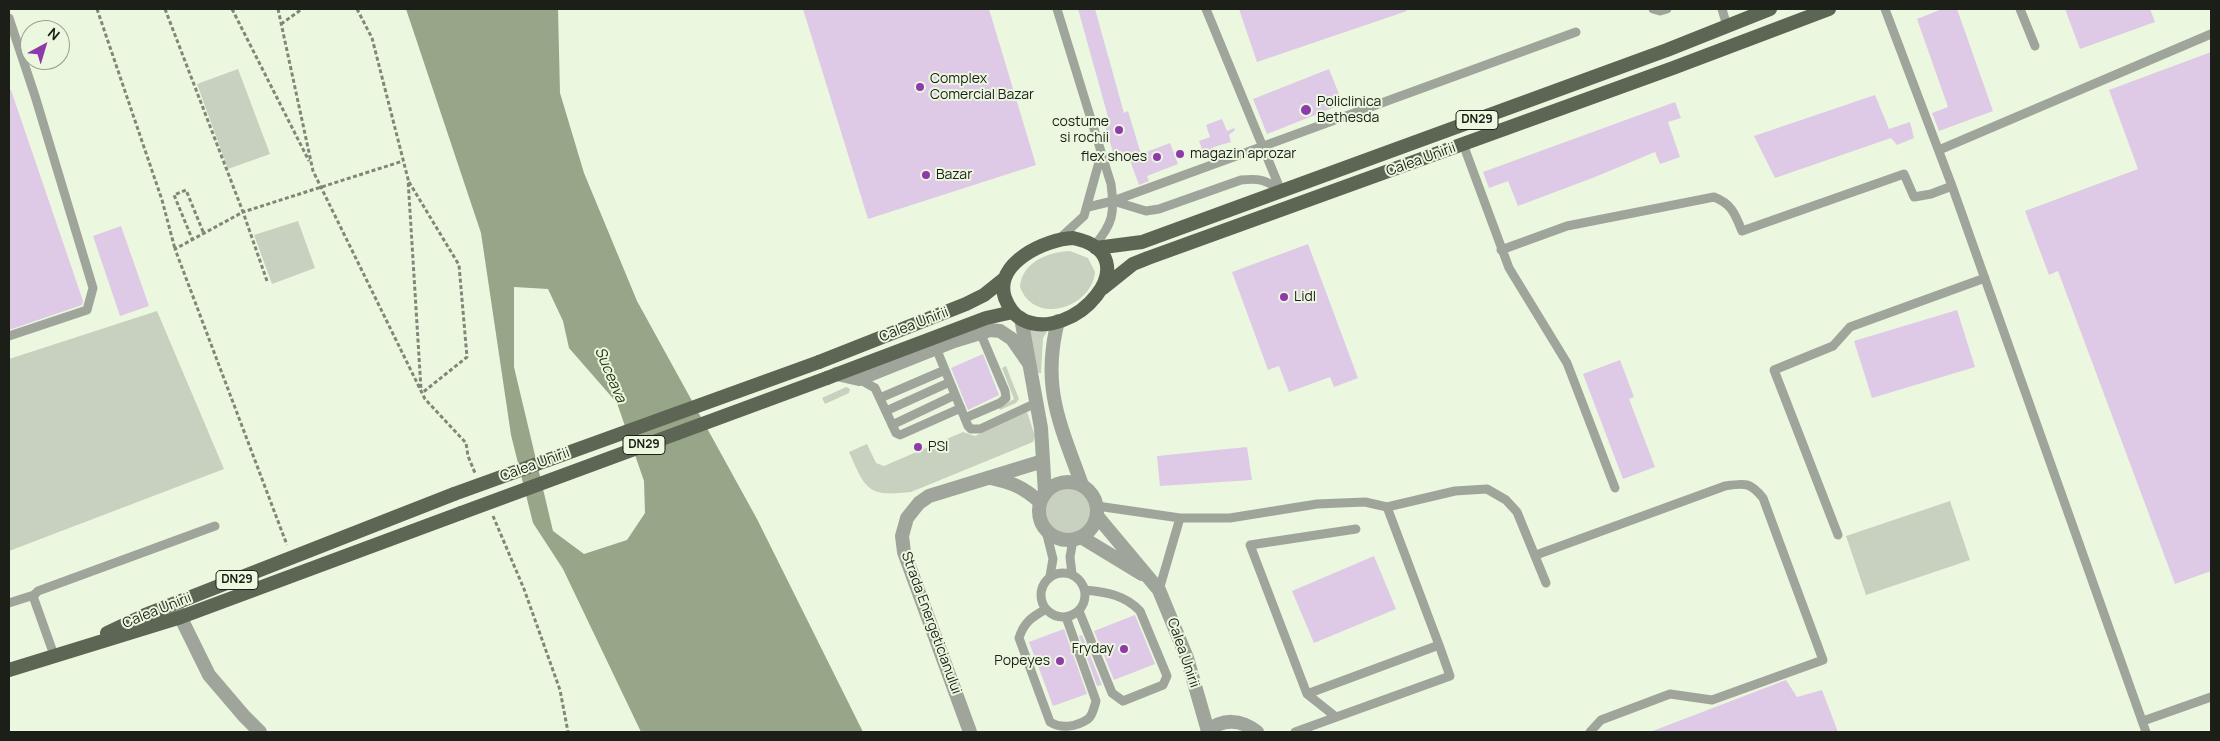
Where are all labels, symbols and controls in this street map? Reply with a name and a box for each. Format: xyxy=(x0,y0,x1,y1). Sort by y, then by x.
north arrow xyxy=(20,20,70,70)
text: N xyxy=(44,23,64,44)
place label: Complex Comercial Bazar xyxy=(930,71,1034,104)
marker: Complex Comercial Bazar xyxy=(914,81,926,93)
place label: Policlinica Bethesda xyxy=(1317,94,1381,126)
marker: Policlinica Bethesda xyxy=(1299,103,1313,117)
road number: DN29 xyxy=(1456,110,1498,130)
place label: costume si rochii xyxy=(1052,114,1109,146)
marker: costume si rochii xyxy=(1113,124,1125,136)
street label: Calea Unirii xyxy=(1384,140,1458,180)
place label: magazin aprozar xyxy=(1190,146,1296,162)
marker: magazin aprozar xyxy=(1174,148,1186,160)
place label: flex shoes xyxy=(1081,149,1147,165)
marker: flex shoes xyxy=(1151,151,1163,163)
place label: Bazar xyxy=(936,167,972,183)
marker: Bazar xyxy=(920,169,932,181)
place label: Lidl xyxy=(1294,289,1316,305)
marker: Lidl xyxy=(1278,291,1290,303)
street label: Calea Unirii xyxy=(877,304,951,346)
water label: Suceava xyxy=(590,345,630,405)
road number: DN29 xyxy=(623,436,665,454)
place label: PSI xyxy=(928,439,948,455)
marker: PSI xyxy=(912,441,924,453)
street label: Calea Unirii xyxy=(498,445,572,485)
street label: Strada Energeticianului xyxy=(897,550,965,696)
road number: DN29 xyxy=(216,570,258,590)
street label: Calea Unirii xyxy=(120,590,194,632)
street label: Calea Unirii xyxy=(1163,616,1203,690)
place label: Fryday xyxy=(1072,641,1114,657)
marker: Fryday xyxy=(1118,643,1130,655)
place label: Popeyes xyxy=(994,653,1050,669)
marker: Popeyes xyxy=(1054,655,1066,667)

